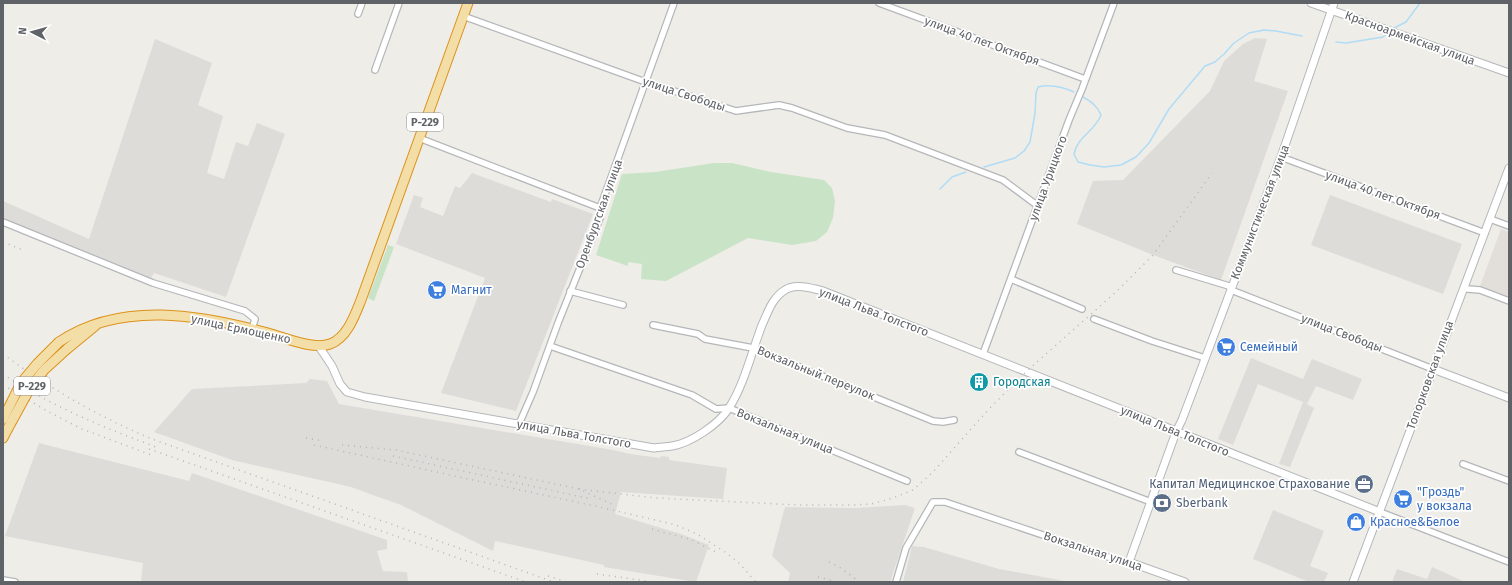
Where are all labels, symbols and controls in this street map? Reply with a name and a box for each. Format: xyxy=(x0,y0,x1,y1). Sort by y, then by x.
street label: Красноармейская улица xyxy=(1343,8,1477,68)
north arrow xyxy=(12,12,52,52)
street label: улица 40 лет Октября xyxy=(923,14,1041,68)
text: N xyxy=(16,27,29,35)
street label: улица Свободы xyxy=(641,74,727,114)
road number: Р-229 xyxy=(407,113,443,131)
street label: улица Урицкого xyxy=(1026,134,1070,222)
street label: Коммунистическая улица xyxy=(1228,143,1292,281)
street label: Оренбургская улица xyxy=(573,157,625,271)
street label: улица 40 лет Октября xyxy=(1324,168,1442,222)
supermarket icon: Магнит xyxy=(426,279,448,301)
place label: Магнит xyxy=(451,283,492,297)
street label: улица Льва Толстого xyxy=(817,285,931,339)
street label: улица Свободы xyxy=(1299,311,1385,355)
street label: улица Ермощенко xyxy=(190,312,292,346)
street label: Топорковская улица xyxy=(1404,319,1456,431)
supermarket icon: Семейный xyxy=(1215,336,1237,358)
place label: Семейный xyxy=(1240,340,1298,354)
street label: Вокзальный переулок xyxy=(755,343,878,403)
building icon: Городская xyxy=(968,371,990,393)
place label: Городская xyxy=(993,375,1051,389)
road number: Р-229 xyxy=(14,377,50,395)
street label: улица Льва Толстого xyxy=(1119,403,1231,459)
street label: Вокзальная улица xyxy=(735,405,835,457)
street label: улица Льва Толстого xyxy=(516,417,632,451)
office icon: Капитал Медицинское Страхование xyxy=(1353,473,1375,495)
place label: Капитал Медицинское Страхование xyxy=(1149,477,1350,491)
place label: "Гроздь" у вокзала xyxy=(1417,485,1472,513)
supermarket icon: "Гроздь" у вокзала xyxy=(1392,488,1414,510)
bank icon: Sberbank xyxy=(1151,492,1173,514)
place label: Sberbank xyxy=(1176,496,1228,510)
shop icon: Красное&Белое xyxy=(1345,511,1367,533)
place label: Красное&Белое xyxy=(1370,515,1460,529)
street label: Вокзальная улица xyxy=(1042,528,1144,574)

